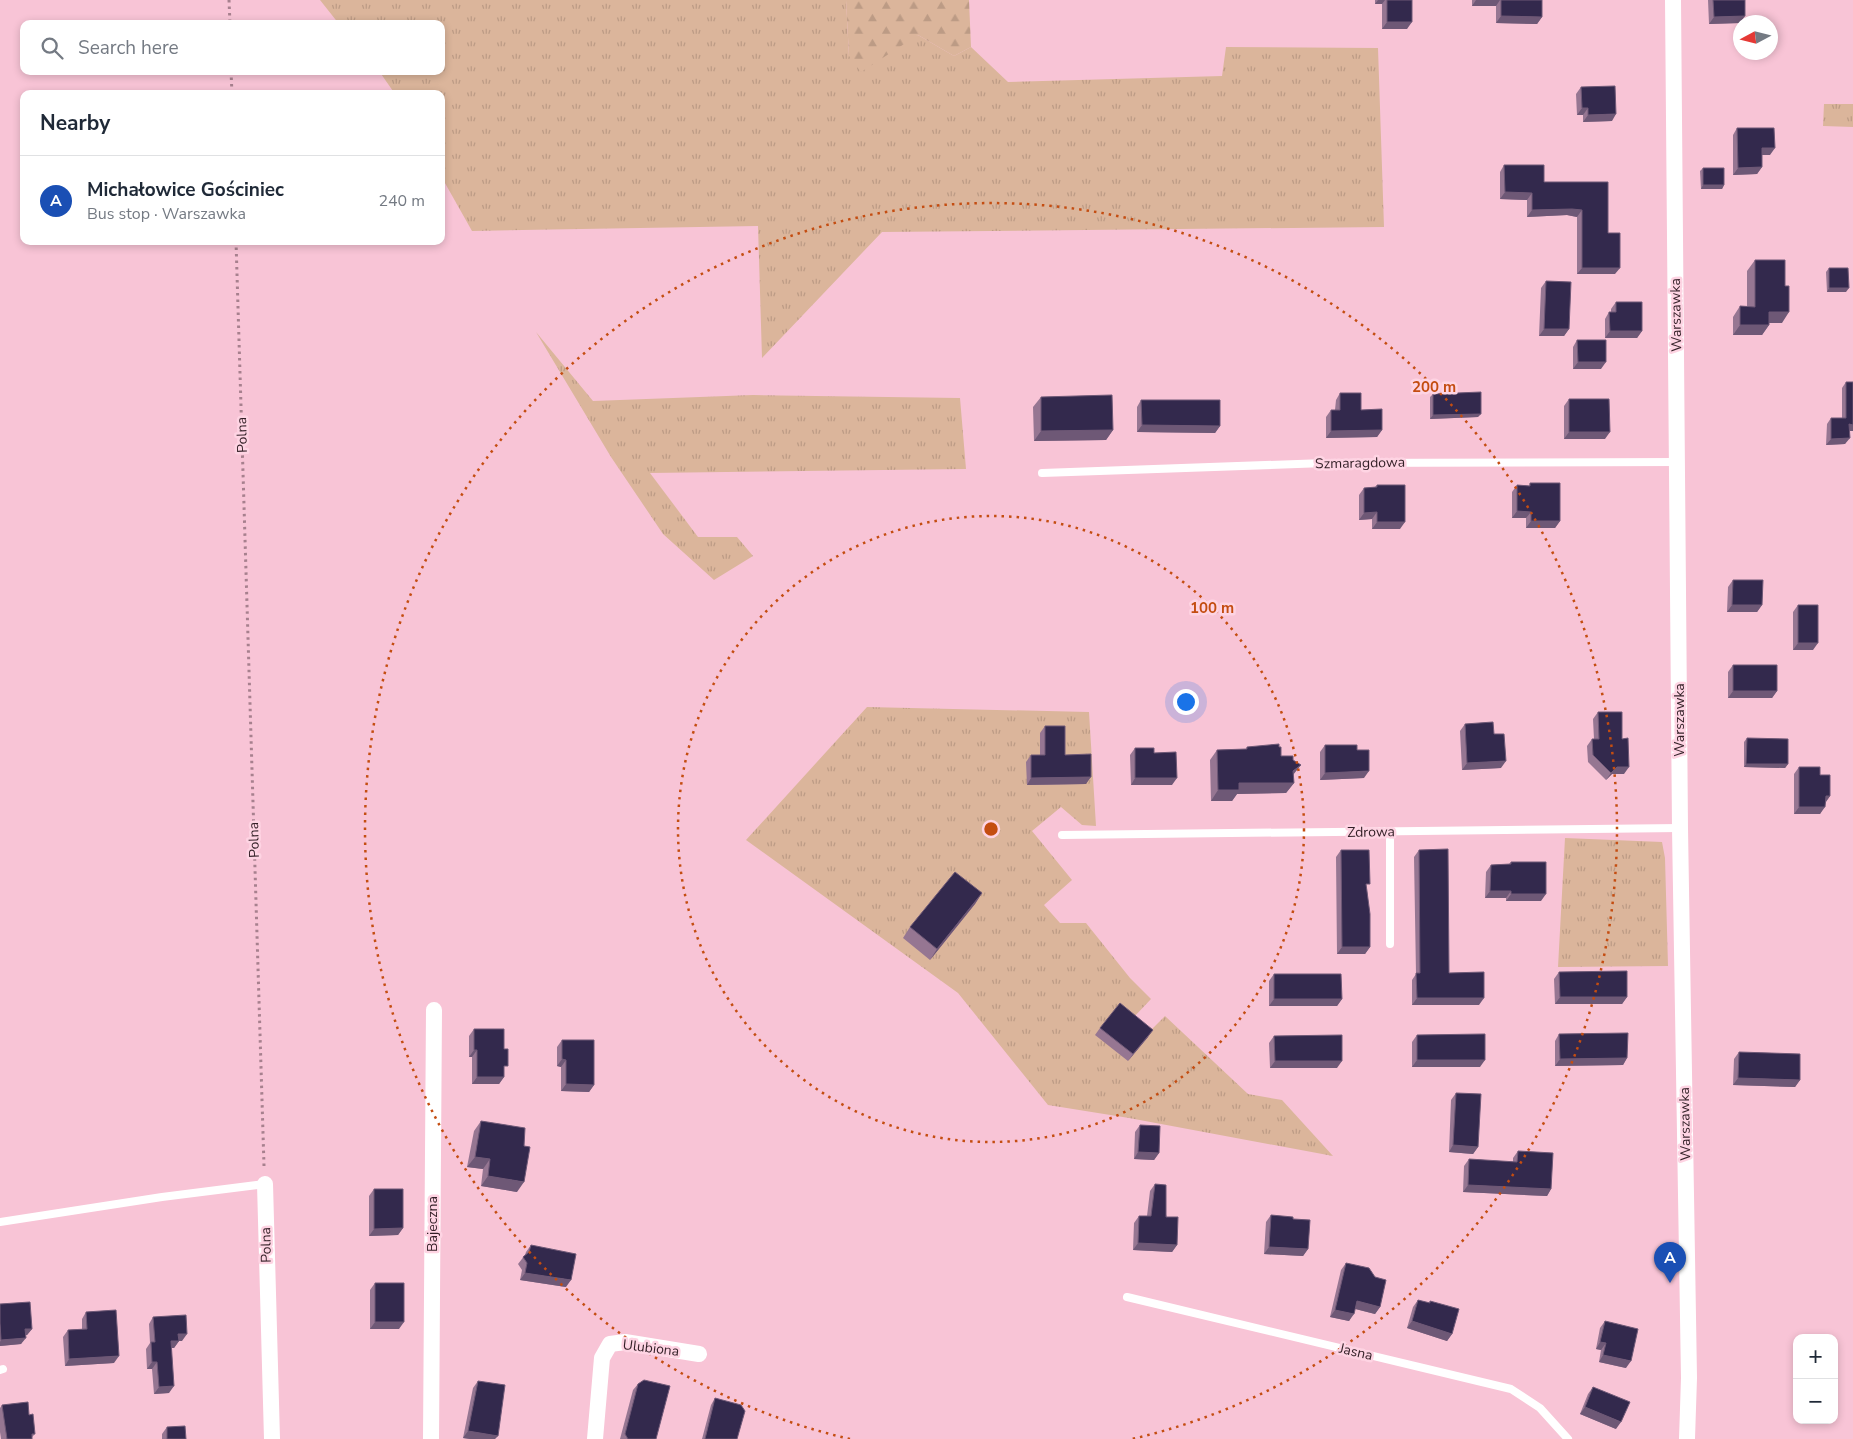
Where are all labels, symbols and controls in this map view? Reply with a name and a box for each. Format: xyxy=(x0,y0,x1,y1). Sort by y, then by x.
north arrow xyxy=(1733,15,1778,60)
search box xyxy=(20,20,445,75)
icon: search xyxy=(38,34,66,62)
text: Search here xyxy=(78,35,179,61)
text: Nearby xyxy=(40,109,110,137)
text: Michałowice Gościniec xyxy=(87,177,284,203)
text: A xyxy=(50,190,62,212)
text: 240 m xyxy=(378,190,425,212)
text: Bus stop · Warszawka xyxy=(87,203,246,225)
street label: Warszawka xyxy=(1666,278,1686,352)
text: 200 m xyxy=(1412,377,1456,397)
street label: Polna xyxy=(232,417,252,453)
street label: Szmaragdowa xyxy=(1315,453,1405,473)
text: 100 m xyxy=(1190,598,1234,618)
street label: Warszawka xyxy=(1670,683,1689,757)
your location xyxy=(1173,689,1199,715)
centre of rings xyxy=(982,820,1000,838)
street label: Polna xyxy=(244,822,264,858)
street label: Zdrowa xyxy=(1347,822,1395,842)
street label: Warszawka xyxy=(1675,1087,1695,1161)
street label: Bajeczna xyxy=(423,1196,442,1252)
street label: Polna xyxy=(256,1227,276,1263)
pin: A xyxy=(1654,1242,1686,1283)
map controls xyxy=(1793,1334,1838,1424)
button: + xyxy=(1793,1334,1838,1379)
street label: Ulubiona xyxy=(622,1335,680,1361)
street label: Jasna xyxy=(1336,1339,1375,1365)
button: − xyxy=(1793,1379,1838,1424)

